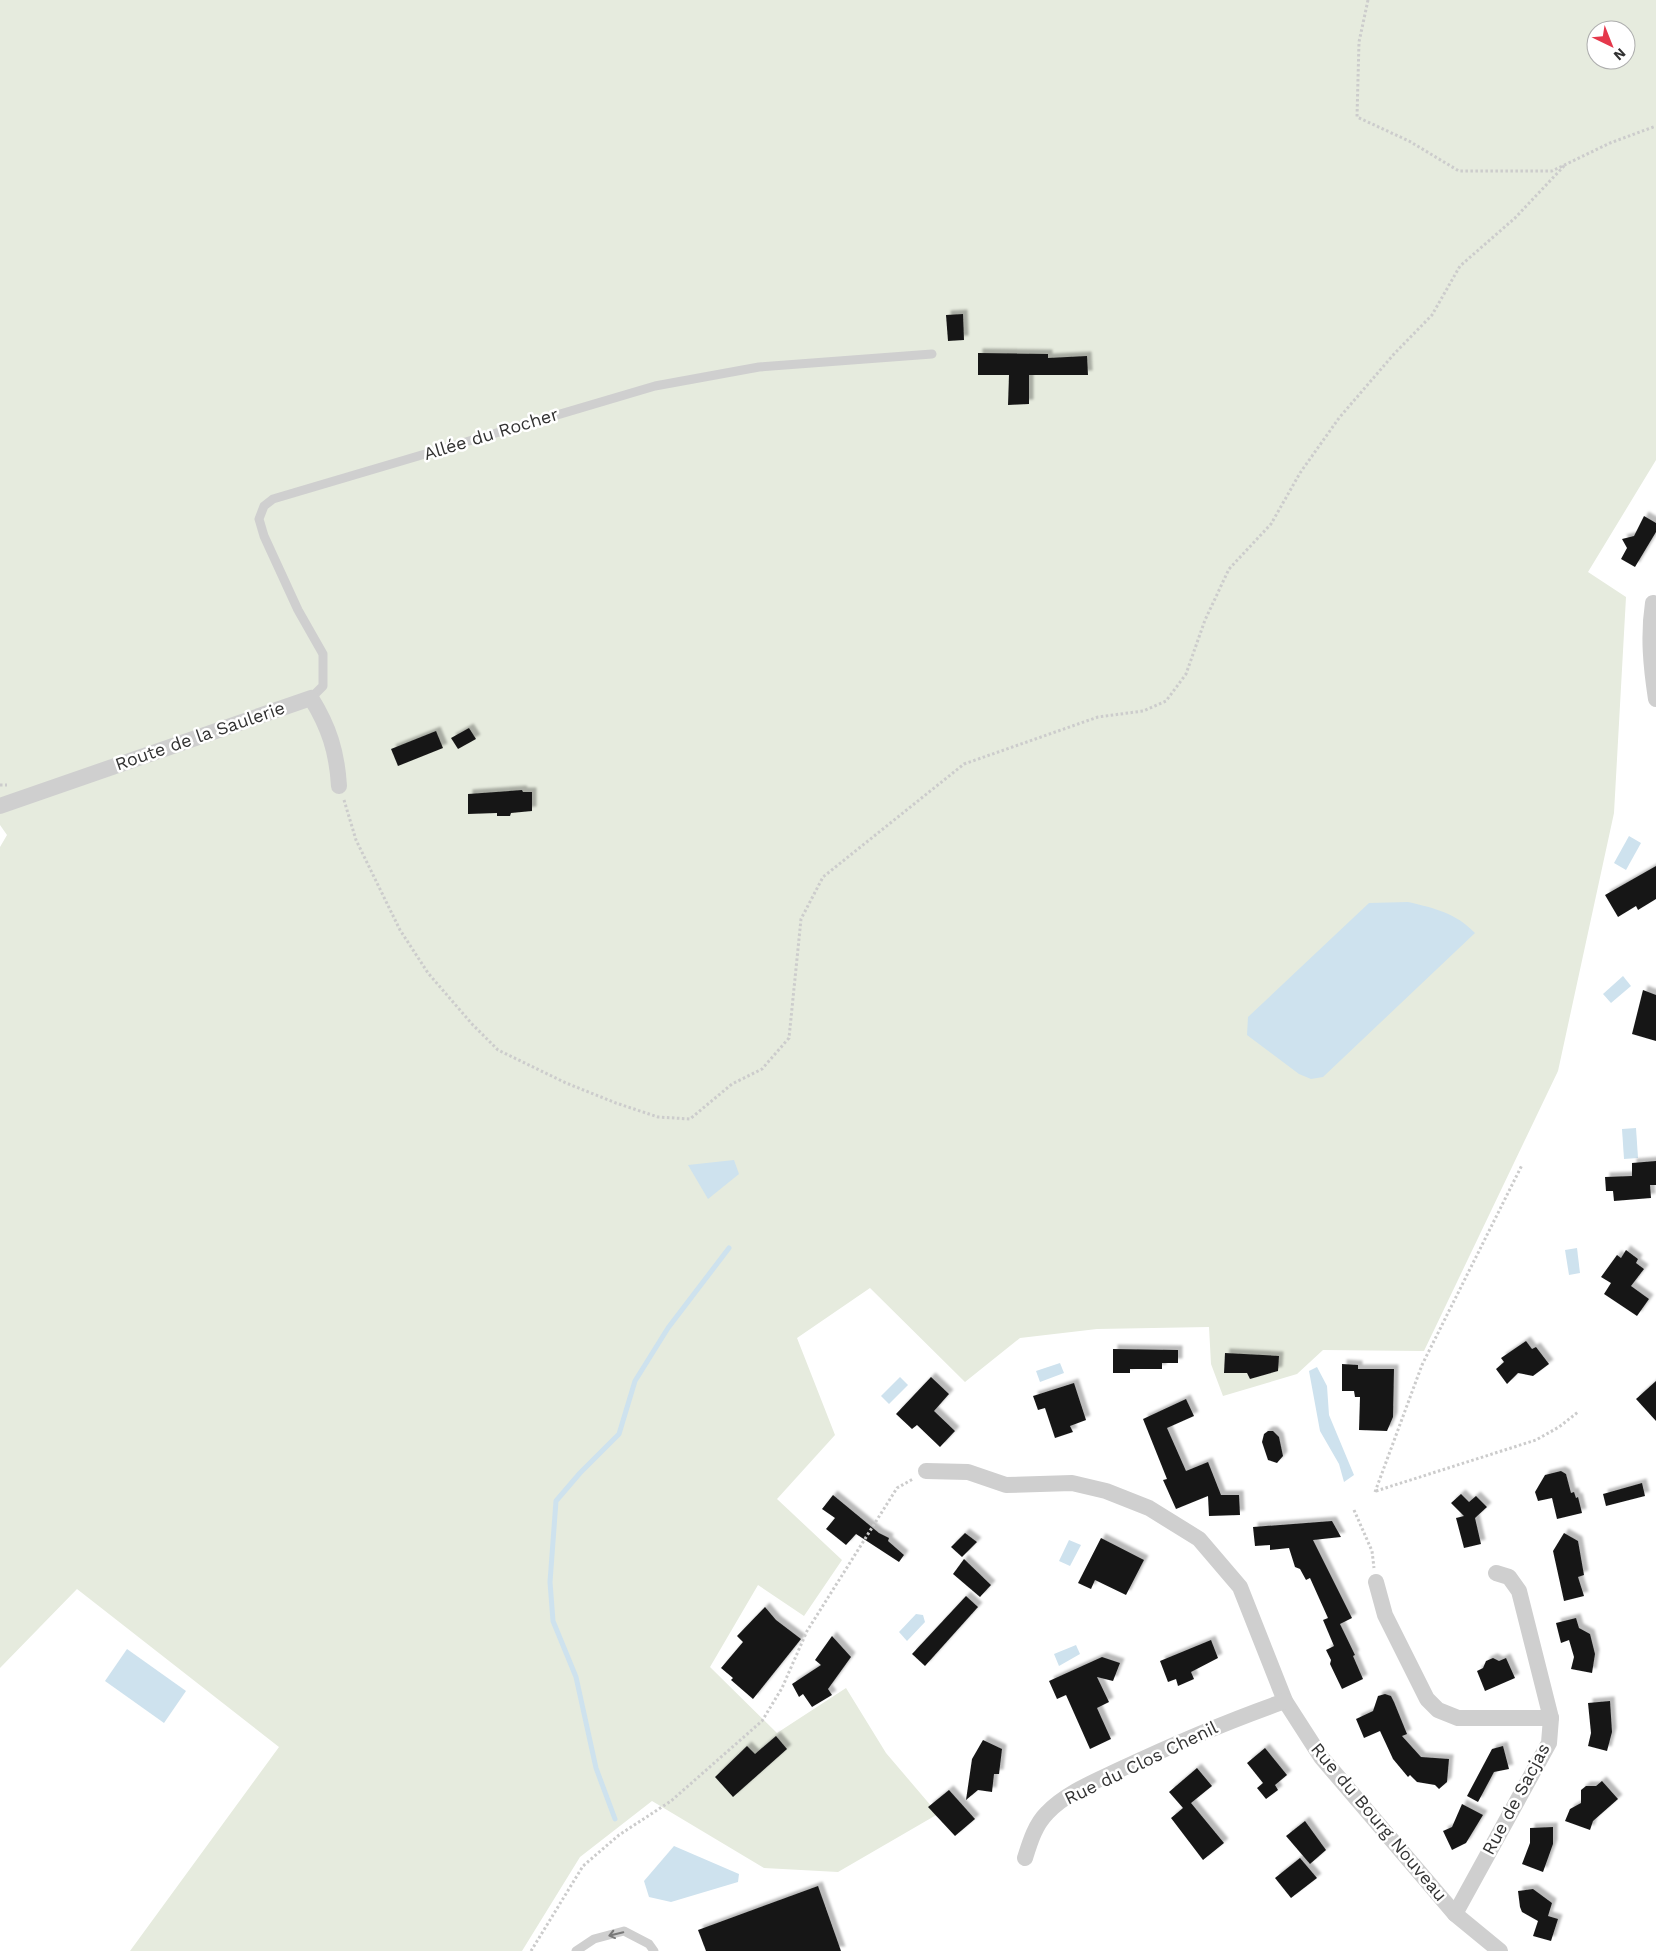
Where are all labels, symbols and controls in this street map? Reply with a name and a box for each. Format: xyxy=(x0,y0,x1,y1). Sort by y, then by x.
north arrow xyxy=(1586,20,1636,70)
text: N xyxy=(1611,45,1629,64)
street label: Allée du Rocher xyxy=(421,403,561,464)
street label: Route de la Saulerie xyxy=(112,697,287,774)
street label: Rue du Clos Chenil xyxy=(1061,1716,1221,1809)
street label: Rue du Bourg Nouveau xyxy=(1307,1738,1452,1905)
street label: Rue de Sacjas xyxy=(1477,1739,1554,1858)
one-way arrow xyxy=(609,1930,625,1939)

